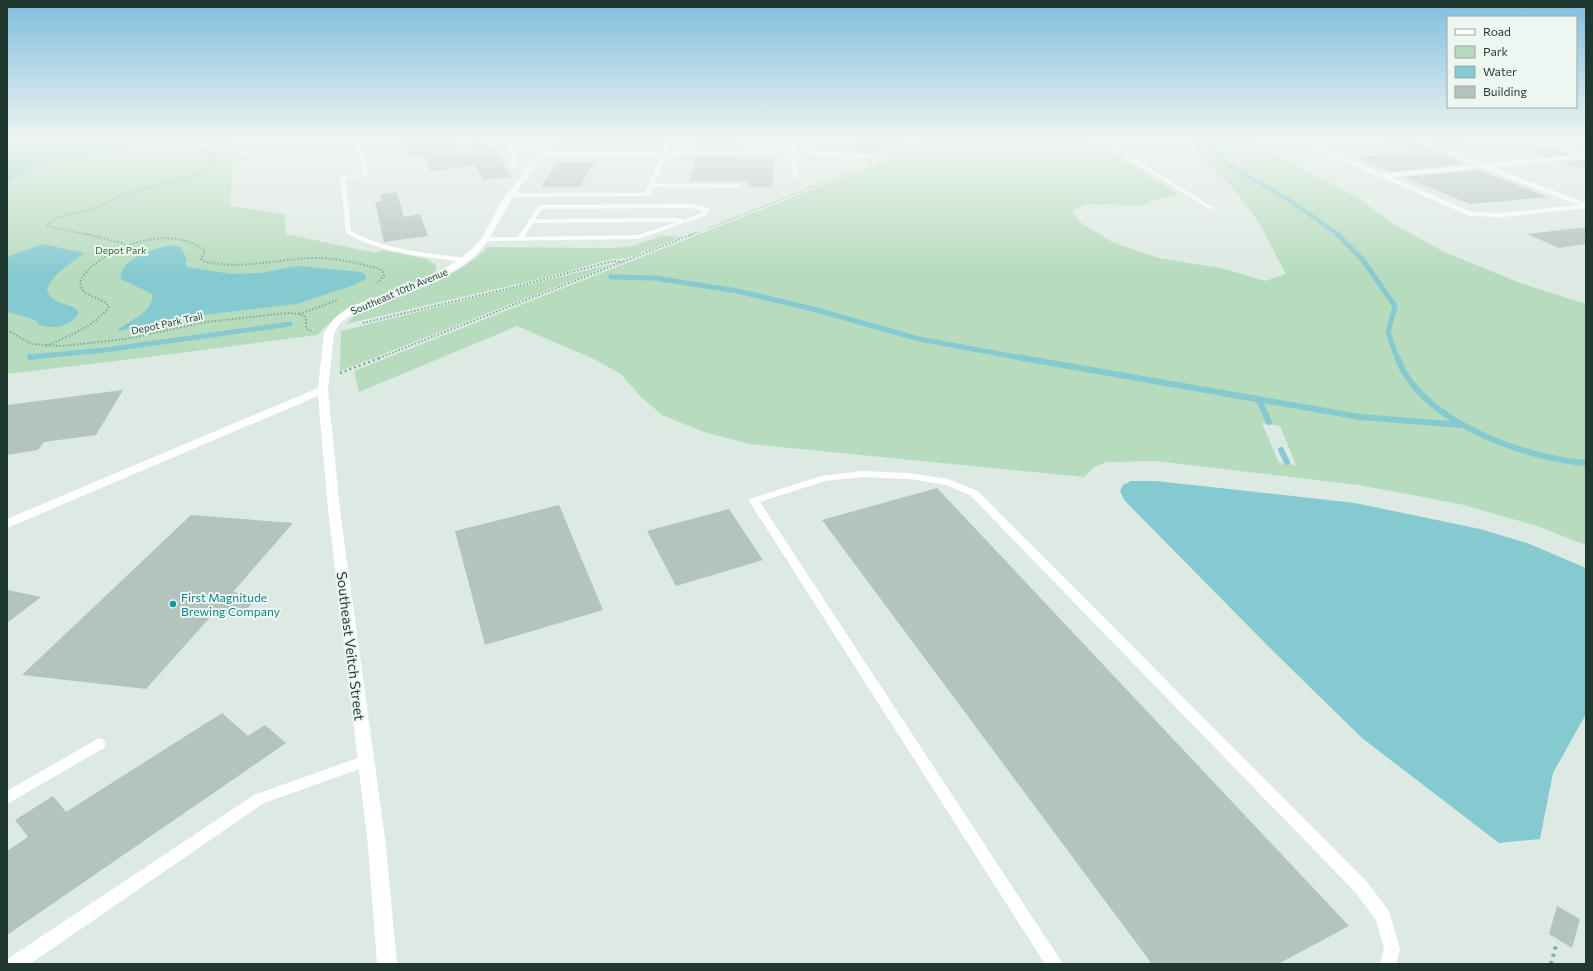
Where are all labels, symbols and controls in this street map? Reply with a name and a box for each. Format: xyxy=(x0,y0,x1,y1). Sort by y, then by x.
legend xyxy=(1447,16,1577,108)
text: Road xyxy=(1483,24,1511,38)
text: Park xyxy=(1483,44,1509,58)
text: Water xyxy=(1483,64,1517,78)
text: Building xyxy=(1483,84,1527,98)
park label: Depot Park xyxy=(95,244,147,256)
street label: Southeast 10th Avenue xyxy=(349,265,449,317)
street label: Depot Park Trail xyxy=(130,310,204,336)
street label: Southeast Veitch Street xyxy=(333,570,369,722)
place label: First Magnitude Brewing Company xyxy=(181,590,280,618)
marker: First Magnitude Brewing Company xyxy=(168,599,178,609)

